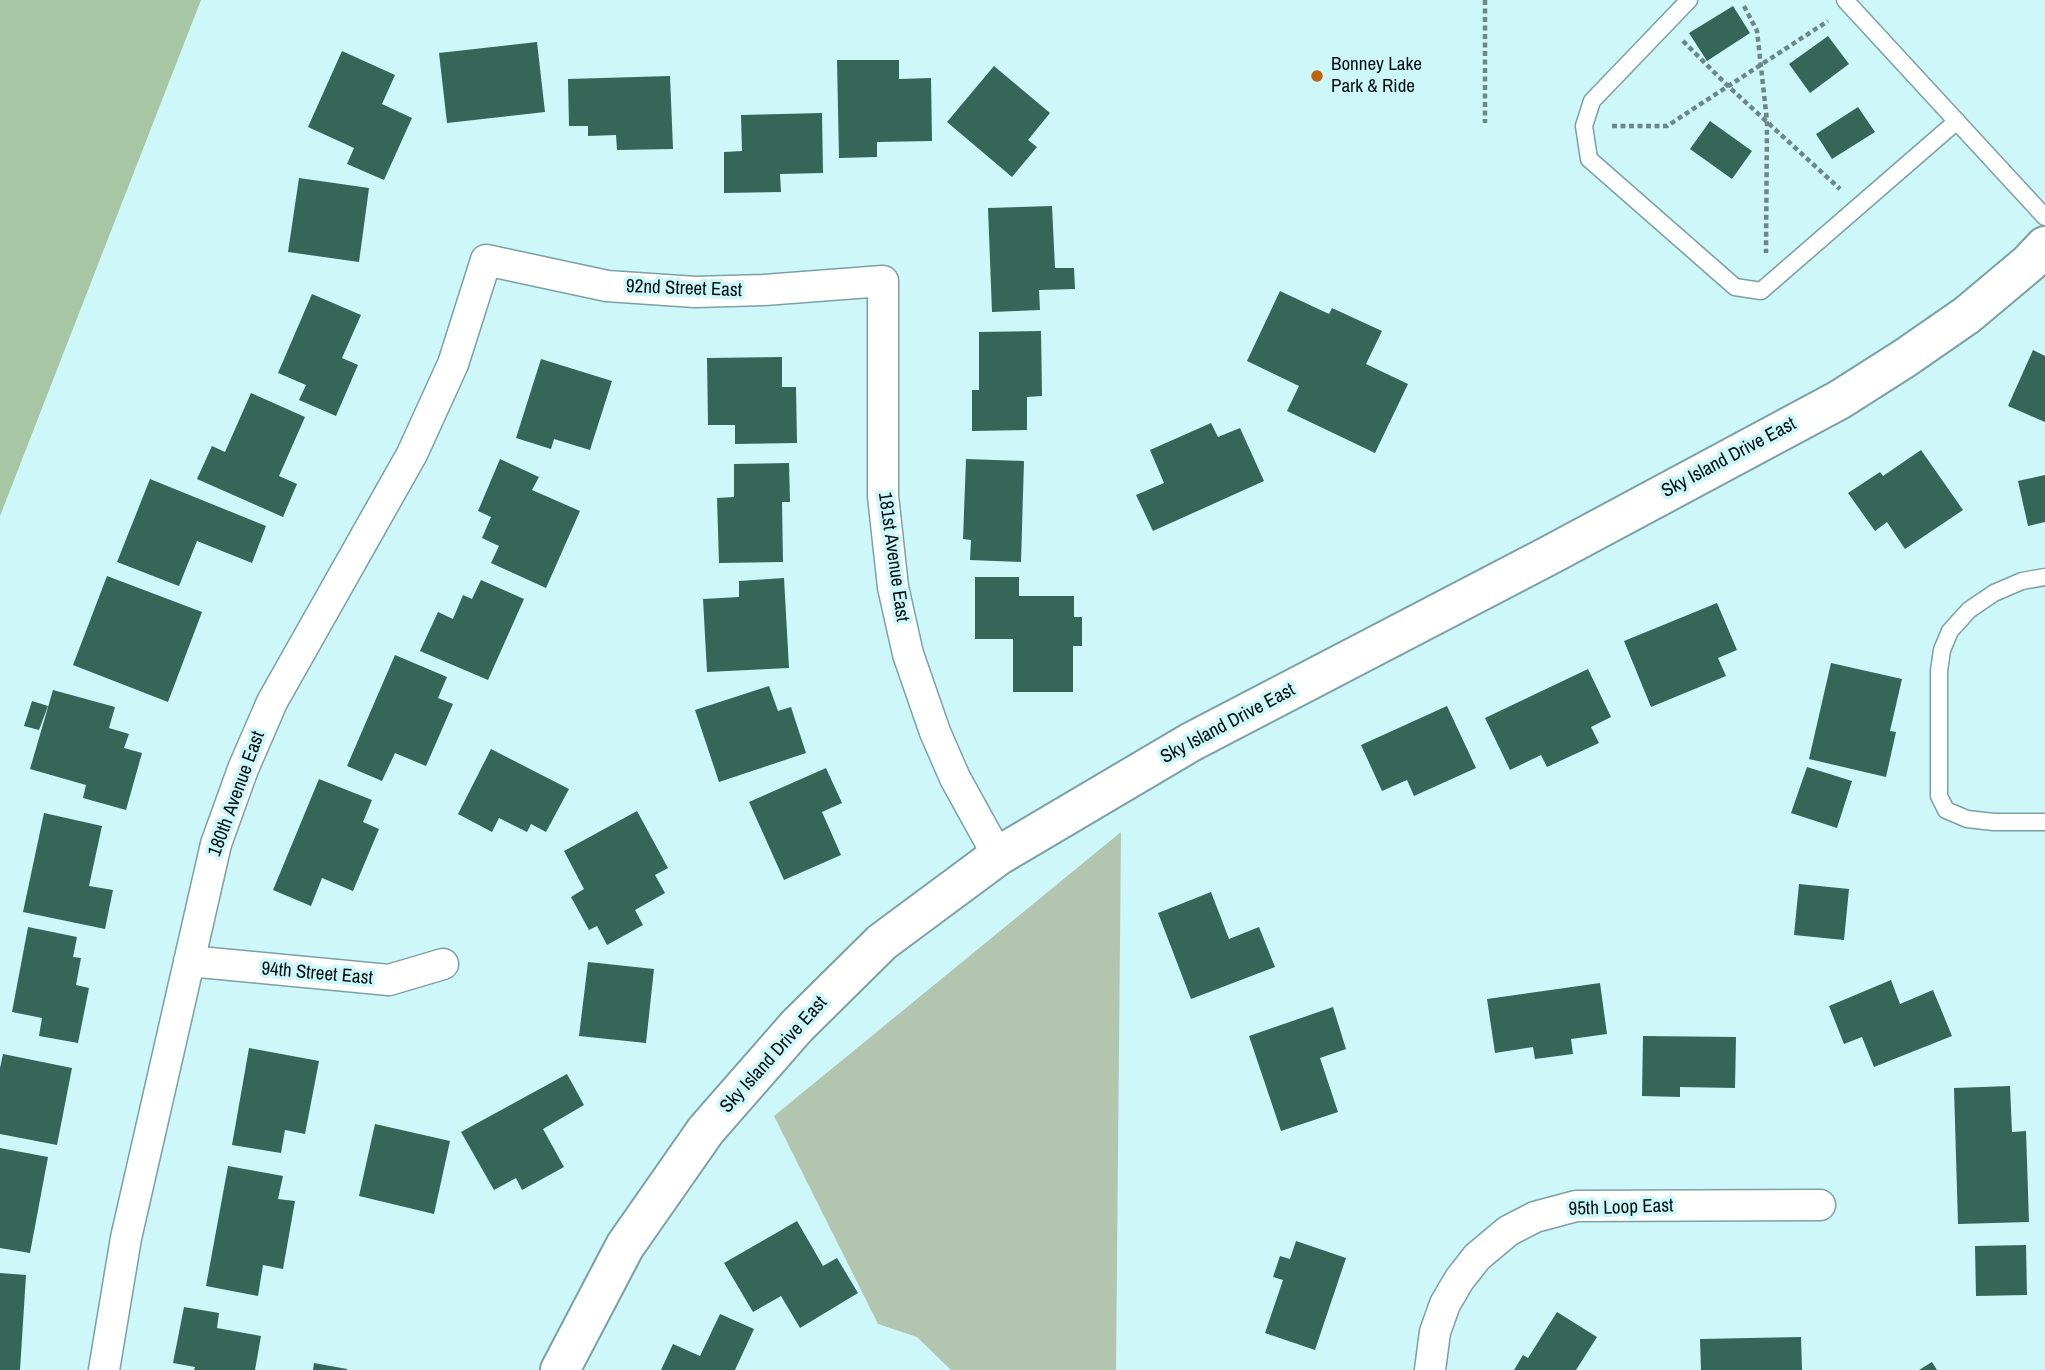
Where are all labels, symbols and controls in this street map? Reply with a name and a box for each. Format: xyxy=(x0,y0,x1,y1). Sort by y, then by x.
place label: Bonney Lake Park & Ride xyxy=(1331,54,1422,98)
marker: Bonney Lake Park & Ride xyxy=(1309,68,1325,84)
street label: 92nd Street East xyxy=(626,276,742,302)
street label: Sky Island Drive East xyxy=(1658,413,1800,503)
street label: 181st Avenue East xyxy=(873,491,913,623)
street label: Sky Island Drive East xyxy=(1157,679,1299,769)
street label: 180th Avenue East xyxy=(204,728,270,860)
street label: 94th Street East xyxy=(260,958,374,990)
street label: Sky Island Drive East xyxy=(716,992,832,1118)
street label: 95th Loop East xyxy=(1568,1195,1674,1221)

